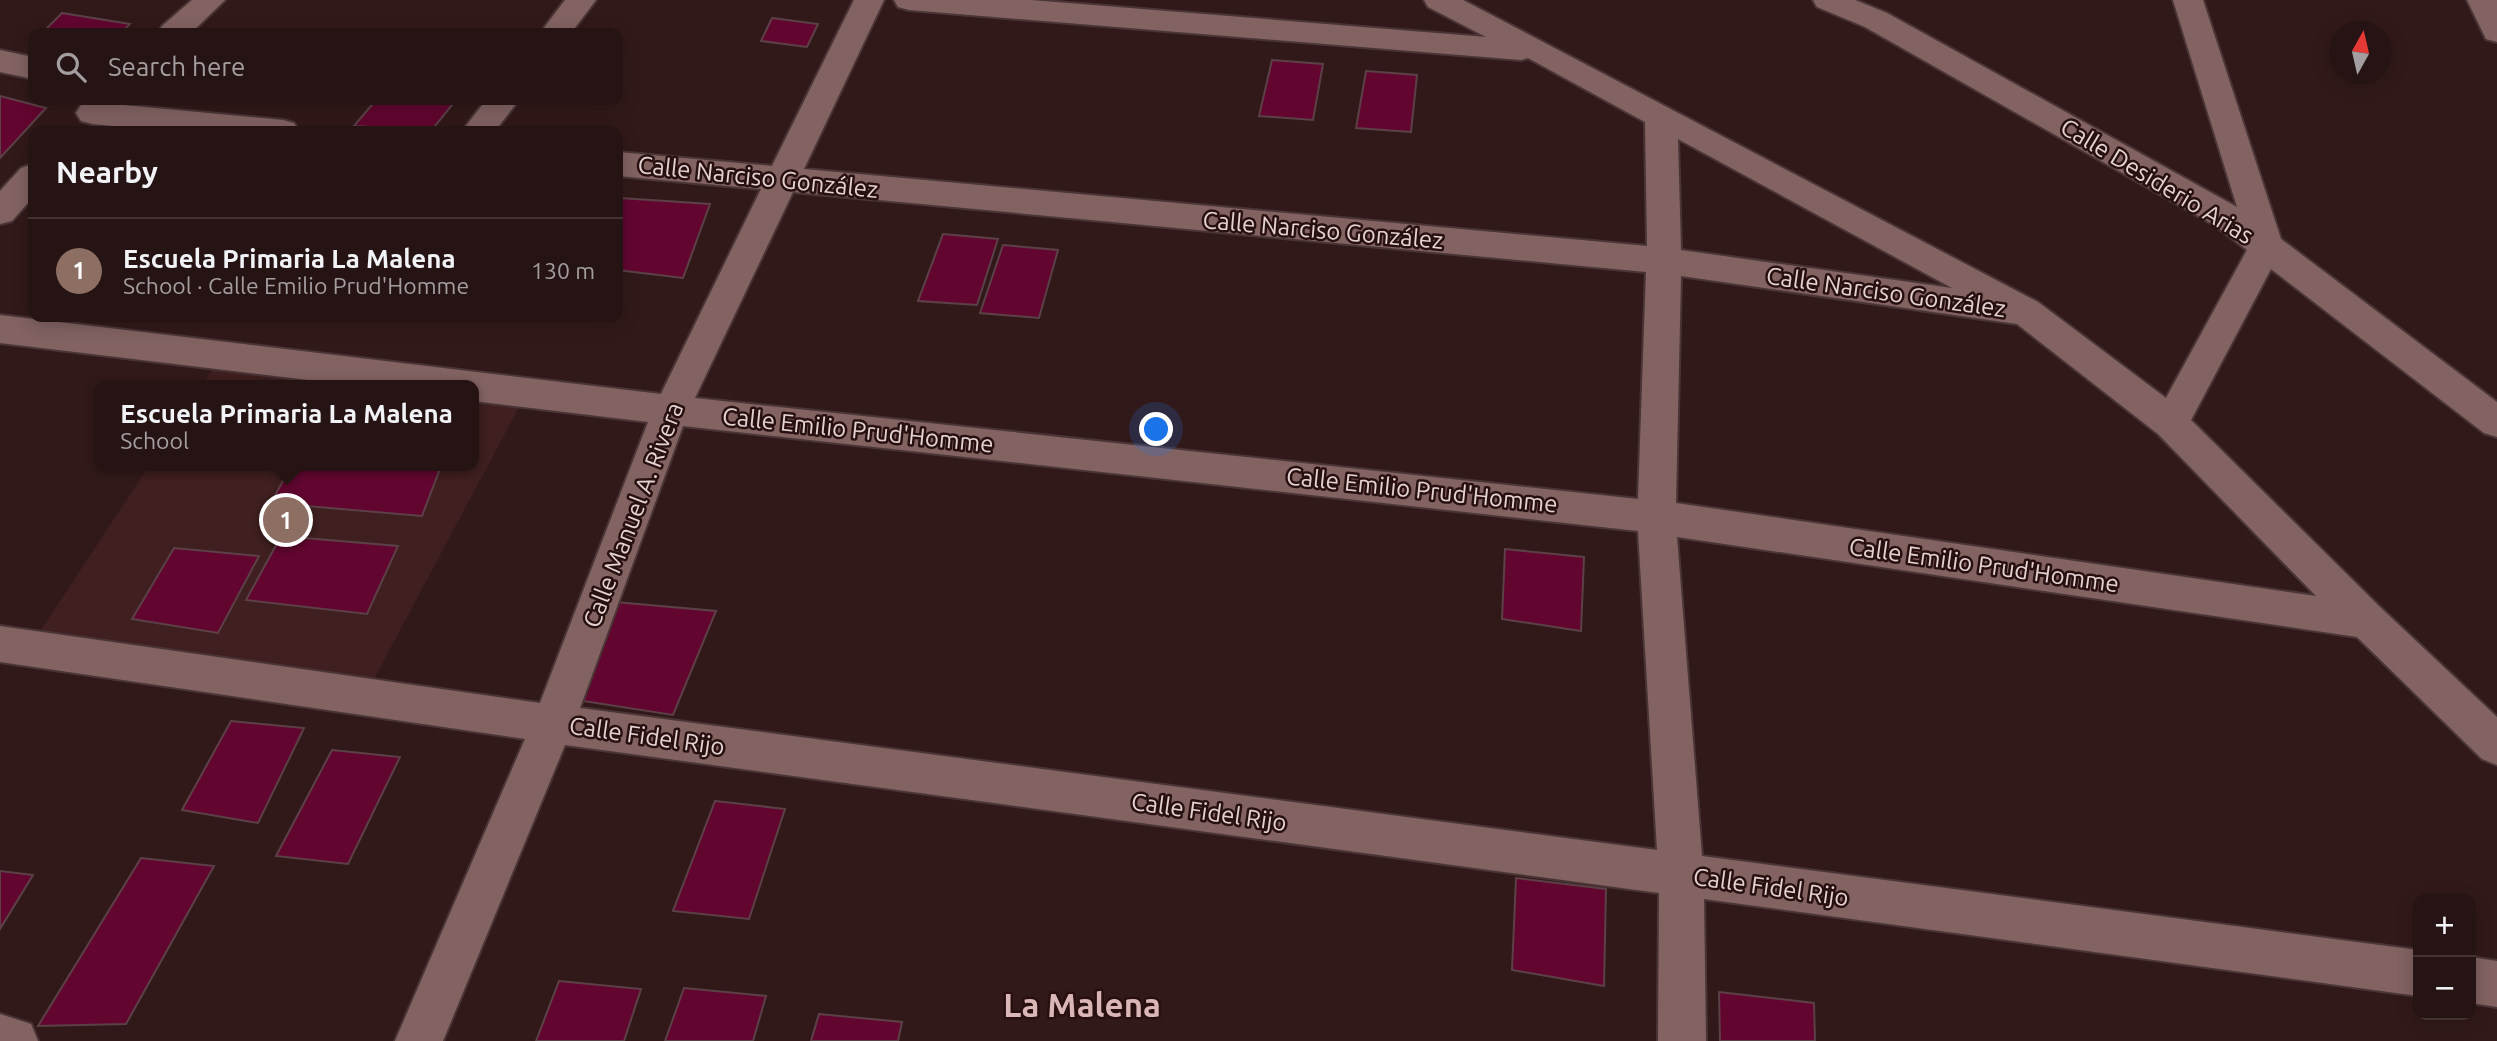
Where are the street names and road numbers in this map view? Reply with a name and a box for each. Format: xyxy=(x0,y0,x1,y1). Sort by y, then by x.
street label: Calle Desiderio Arias xyxy=(2056,113,2258,249)
street label: Calle Narciso González xyxy=(637,151,879,203)
street label: Calle Narciso González xyxy=(1202,206,1444,254)
street label: Calle Narciso González xyxy=(1765,262,2007,322)
street label: Calle Manuel A. Rivera xyxy=(578,399,688,631)
street label: Calle Emilio Prud'Homme xyxy=(721,402,995,458)
street label: Calle Emilio Prud'Homme xyxy=(1285,462,1559,518)
street label: Calle Emilio Prud'Homme xyxy=(1847,533,2121,597)
street label: Calle Fidel Rijo xyxy=(568,712,726,760)
street label: Calle Fidel Rijo xyxy=(1130,788,1288,836)
street label: Calle Fidel Rijo xyxy=(1692,863,1850,911)

